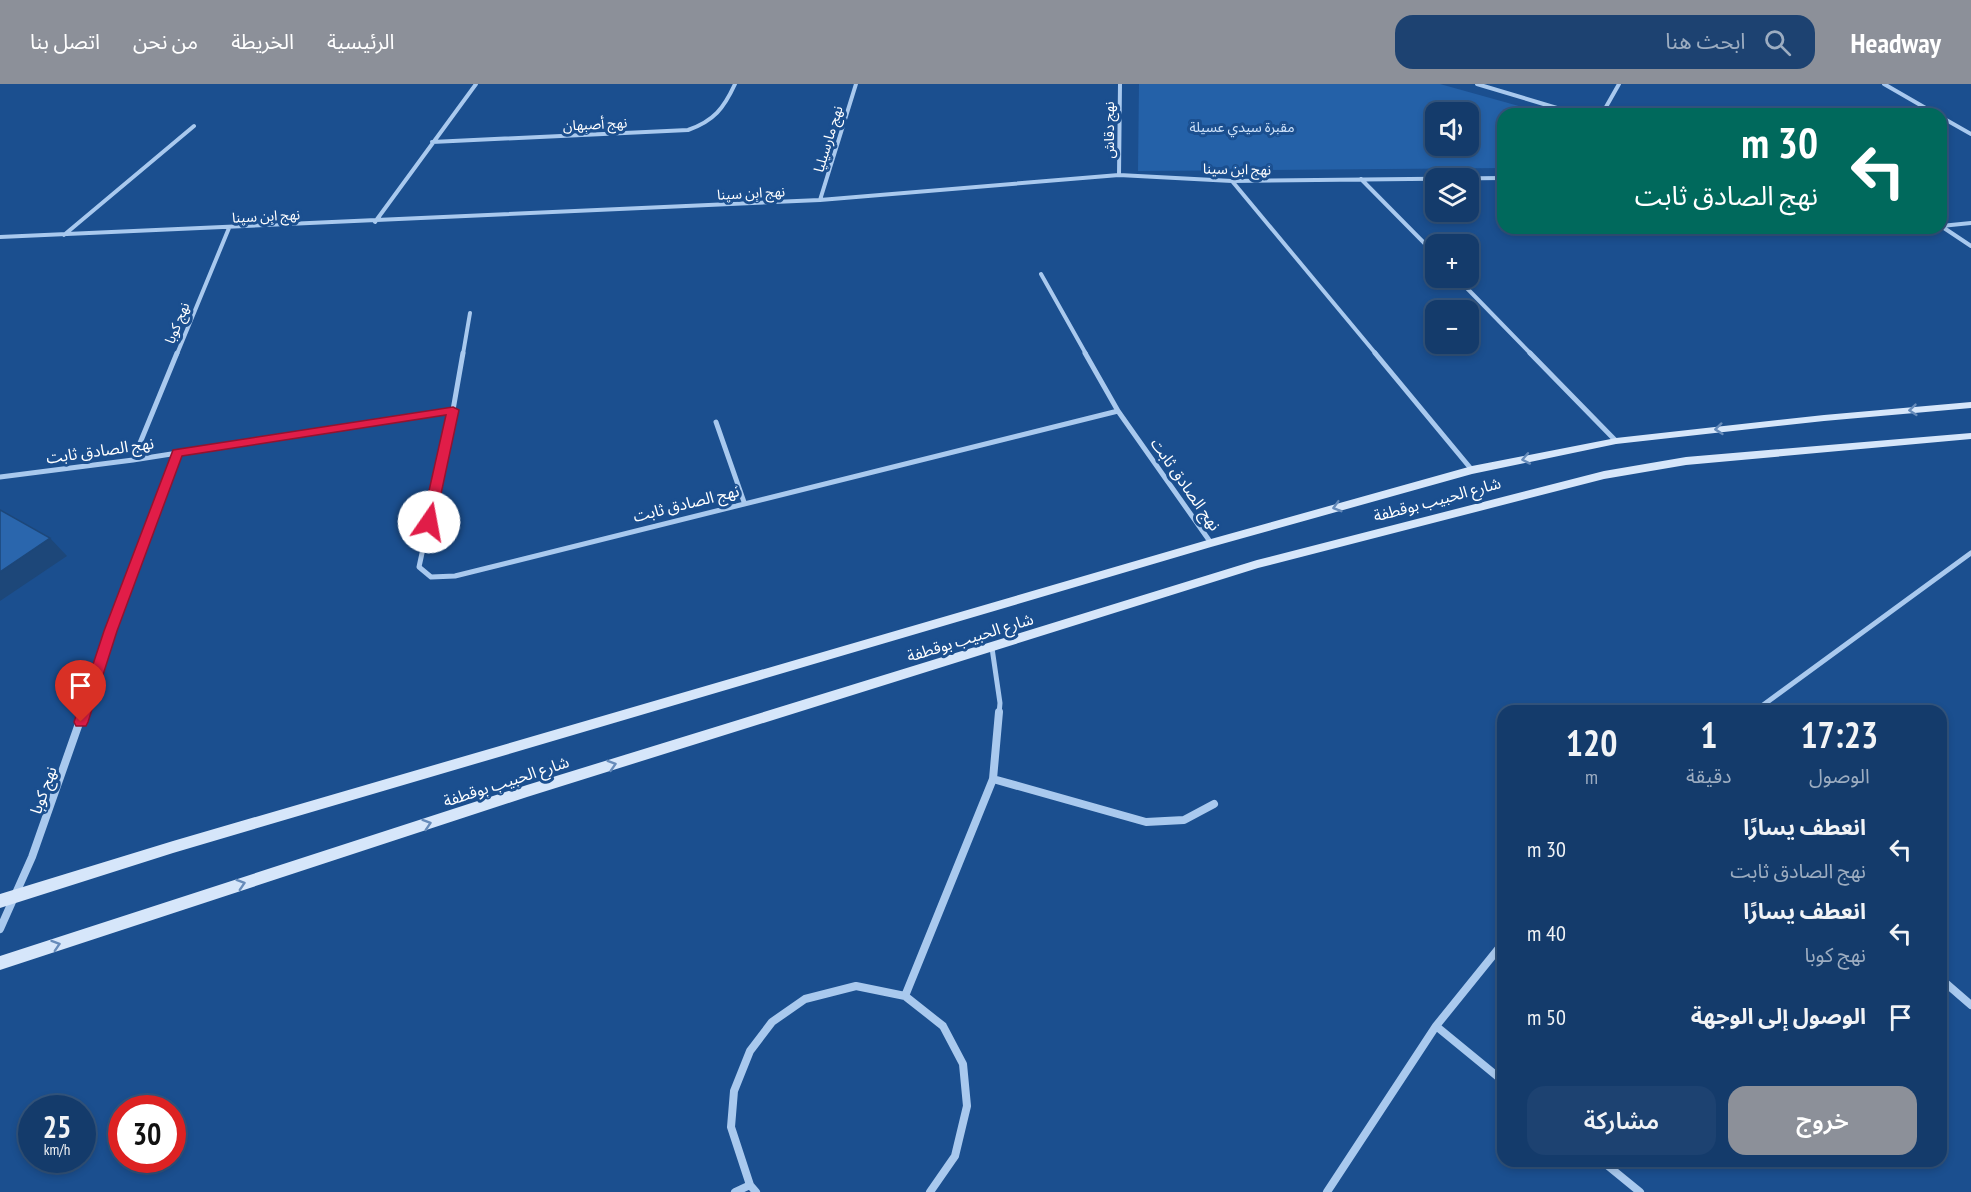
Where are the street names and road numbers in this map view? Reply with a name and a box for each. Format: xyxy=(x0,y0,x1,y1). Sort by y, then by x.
street label: نهج دقاش xyxy=(1100,101,1120,158)
street label: نهج مارسيليا xyxy=(809,103,849,175)
street label: نهج أصبهان xyxy=(562,113,628,137)
street label: نهج ابن سينا xyxy=(1203,159,1272,181)
street label: نهج ابن سينا xyxy=(716,182,786,206)
street label: نهج ابن سينا xyxy=(231,205,301,229)
street label: نهج كوبا xyxy=(161,299,195,347)
street label: نهج الصادق ثابت xyxy=(45,433,156,470)
street label: نهج الصادق ثابت xyxy=(1144,434,1225,536)
street label: شارع الحبيب بوقطفة xyxy=(1371,472,1504,529)
street label: نهج الصادق ثابت xyxy=(631,480,742,529)
street label: شارع الحبيب بوقطفة xyxy=(904,608,1037,669)
street label: شارع الحبيب بوقطفة xyxy=(441,751,572,814)
street label: نهج كوبا xyxy=(25,763,64,818)

